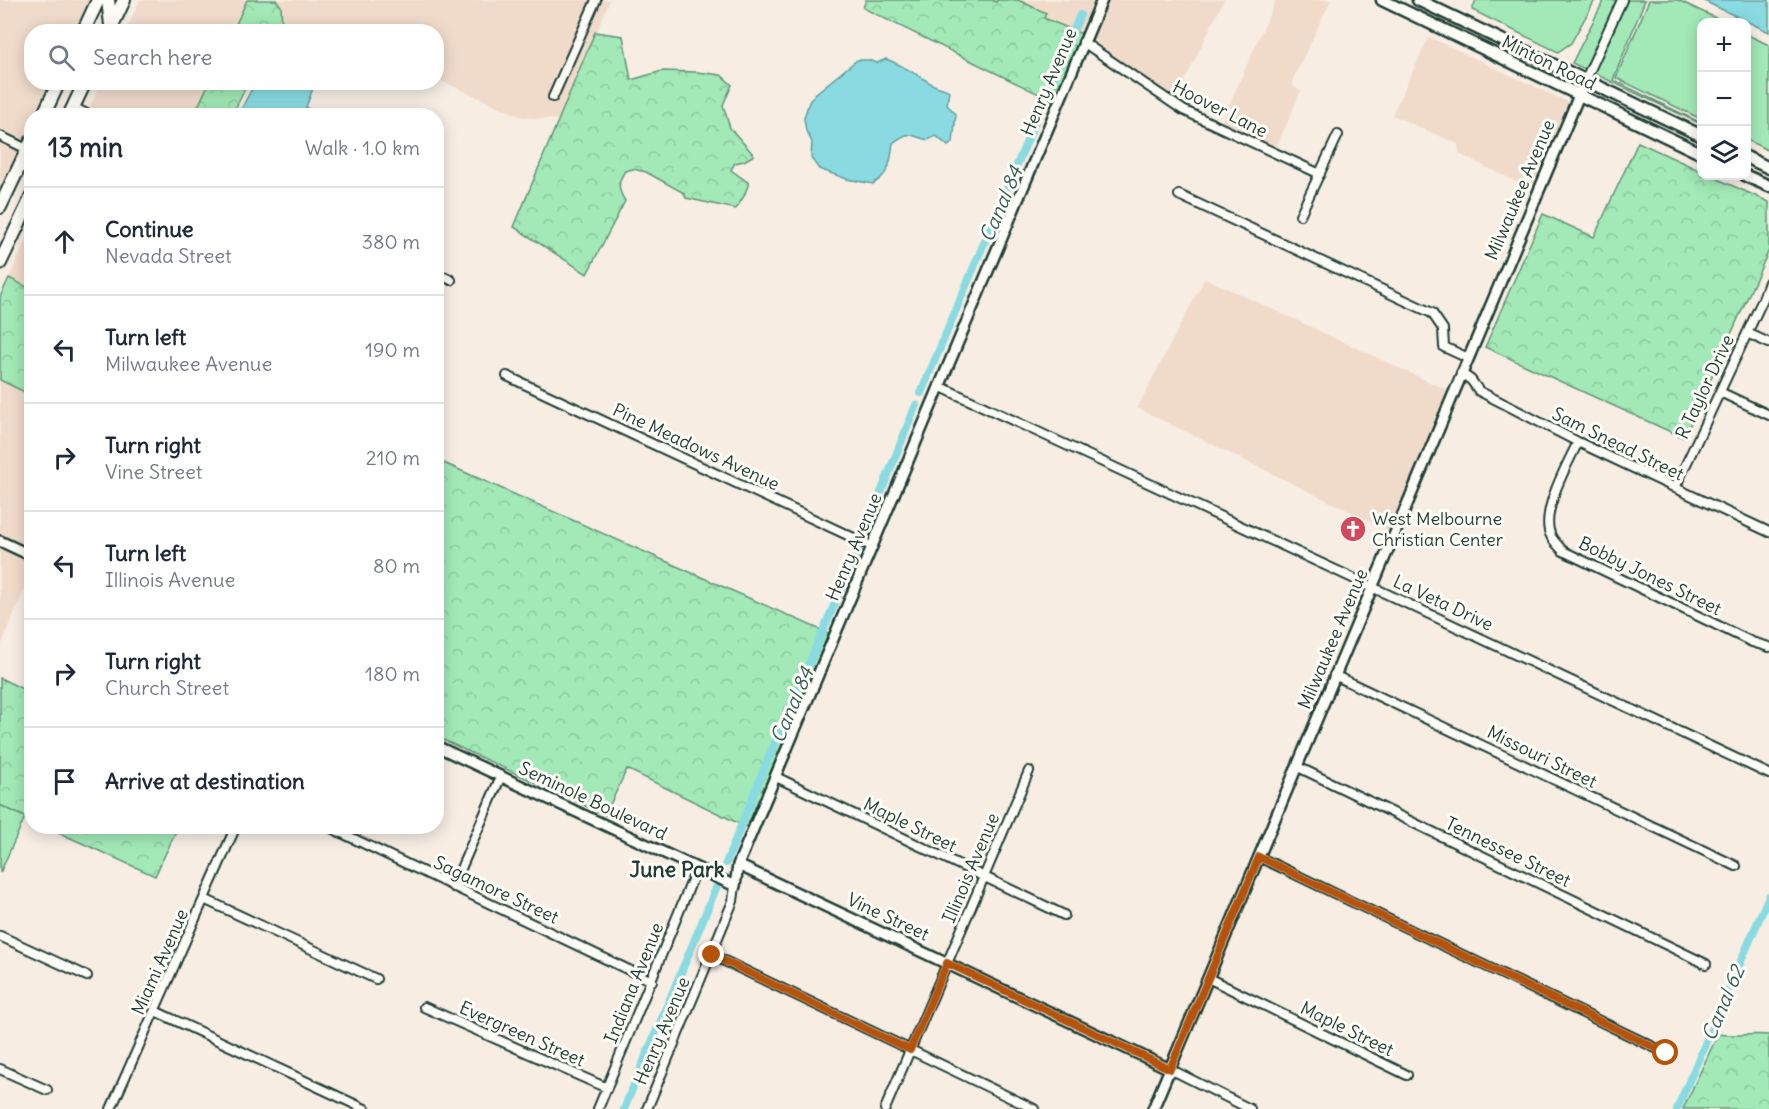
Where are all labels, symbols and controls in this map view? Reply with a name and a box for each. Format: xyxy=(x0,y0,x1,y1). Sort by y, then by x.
map controls xyxy=(1697,18,1751,180)
button: + xyxy=(1697,18,1751,72)
search box xyxy=(24,24,444,90)
street label: Henry Avenue xyxy=(1015,24,1082,139)
street label: Minton Road xyxy=(1498,30,1600,95)
icon: search xyxy=(45,41,78,74)
text: Search here xyxy=(93,43,212,71)
button: − xyxy=(1697,72,1751,126)
street label: Hoover Lane xyxy=(1169,75,1271,142)
street label: Milwaukee Avenue xyxy=(1480,116,1560,264)
button: layers xyxy=(1697,126,1751,180)
text: 13 min xyxy=(48,131,123,164)
text: Walk · 1.0 km xyxy=(305,135,420,160)
water label: Canal 84 xyxy=(973,161,1028,245)
text: Continue xyxy=(105,215,194,243)
icon: ahead xyxy=(48,225,81,258)
text: 380 m xyxy=(362,229,420,254)
text: Nevada Street xyxy=(105,243,232,268)
text: Turn left xyxy=(105,323,186,351)
street label: R Taylor Drive xyxy=(1670,331,1739,443)
icon: left xyxy=(48,333,81,366)
text: 190 m xyxy=(365,337,420,362)
text: Milwaukee Avenue xyxy=(105,351,272,376)
street label: Pine Meadows Avenue xyxy=(609,398,783,495)
street label: Sam Snead Street xyxy=(1549,402,1688,485)
text: Turn right xyxy=(105,431,201,459)
icon: right xyxy=(48,441,81,474)
text: 210 m xyxy=(366,445,420,470)
text: Vine Street xyxy=(105,459,202,484)
street label: Henry Avenue xyxy=(820,489,887,604)
place label: West Melbourne Christian Center xyxy=(1372,507,1504,551)
church icon: West Melbourne Christian Center xyxy=(1338,514,1368,544)
street label: Bobby Jones Street xyxy=(1575,531,1725,620)
text: Turn left xyxy=(105,539,186,567)
icon: left xyxy=(48,549,81,582)
text: 80 m xyxy=(373,553,420,578)
street label: Milwaukee Avenue xyxy=(1293,565,1373,713)
text: Illinois Avenue xyxy=(105,567,235,592)
street label: La Veta Drive xyxy=(1390,569,1497,636)
text: Turn right xyxy=(105,647,201,675)
icon: right xyxy=(48,657,81,690)
text: 180 m xyxy=(365,661,420,686)
water label: Canal 84 xyxy=(764,662,819,746)
text: Church Street xyxy=(105,675,229,700)
street label: Missouri Street xyxy=(1484,720,1601,793)
street label: Seminole Boulevard xyxy=(515,756,671,845)
icon: arrive xyxy=(48,765,81,798)
text: Arrive at destination xyxy=(105,767,305,795)
street label: Maple Street xyxy=(860,792,961,857)
street label: Illinois Avenue xyxy=(937,809,1004,926)
street label: Tennessee Street xyxy=(1442,811,1575,892)
street label: Sagamore Street xyxy=(430,851,562,929)
district label: June Park xyxy=(630,856,725,883)
street label: Vine Street xyxy=(844,888,933,946)
street label: Miami Avenue xyxy=(126,905,193,1018)
street label: Indiana Avenue xyxy=(599,919,668,1047)
route end xyxy=(698,941,724,967)
water label: Canal 62 xyxy=(1696,960,1750,1044)
street label: Henry Avenue xyxy=(628,973,695,1088)
street label: Evergreen Street xyxy=(456,996,589,1071)
street label: Maple Street xyxy=(1297,996,1398,1061)
route start xyxy=(1652,1039,1678,1065)

